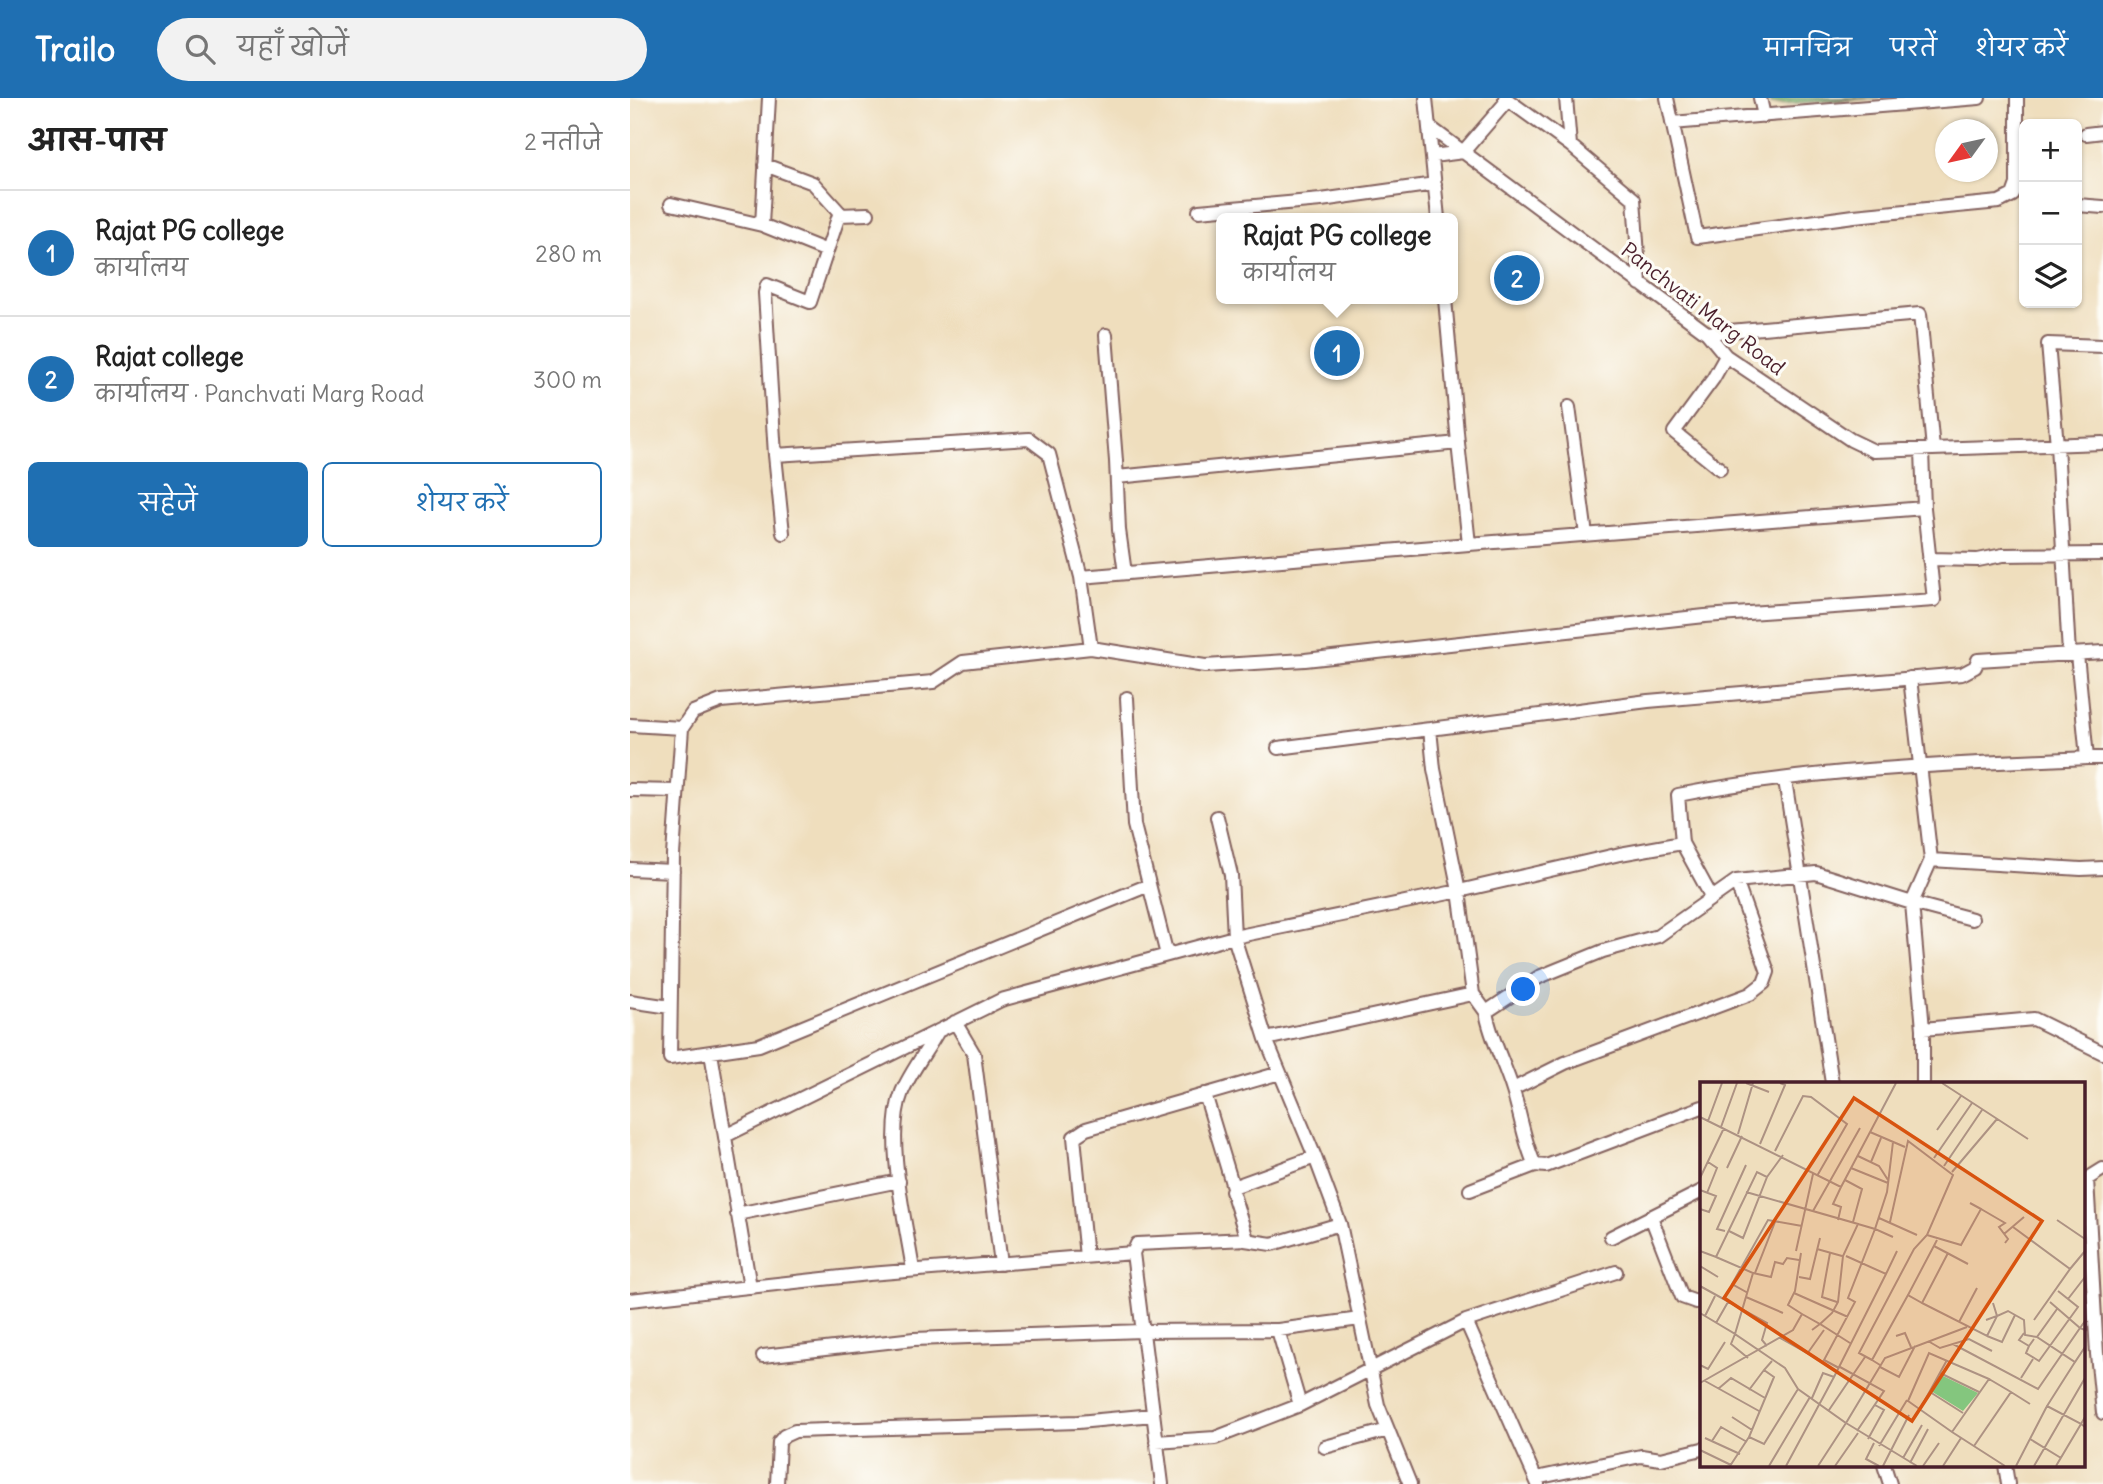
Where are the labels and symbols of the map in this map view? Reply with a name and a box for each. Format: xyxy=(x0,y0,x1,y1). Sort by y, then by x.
north arrow xyxy=(1935,119,1998,182)
street label: Panchvati Marg Road xyxy=(1616,236,1791,381)
pin: 2 xyxy=(1494,252,1540,304)
pin: 1 xyxy=(1314,327,1360,379)
your location xyxy=(1506,972,1540,1006)
inset map xyxy=(1700,1082,2086,1466)

